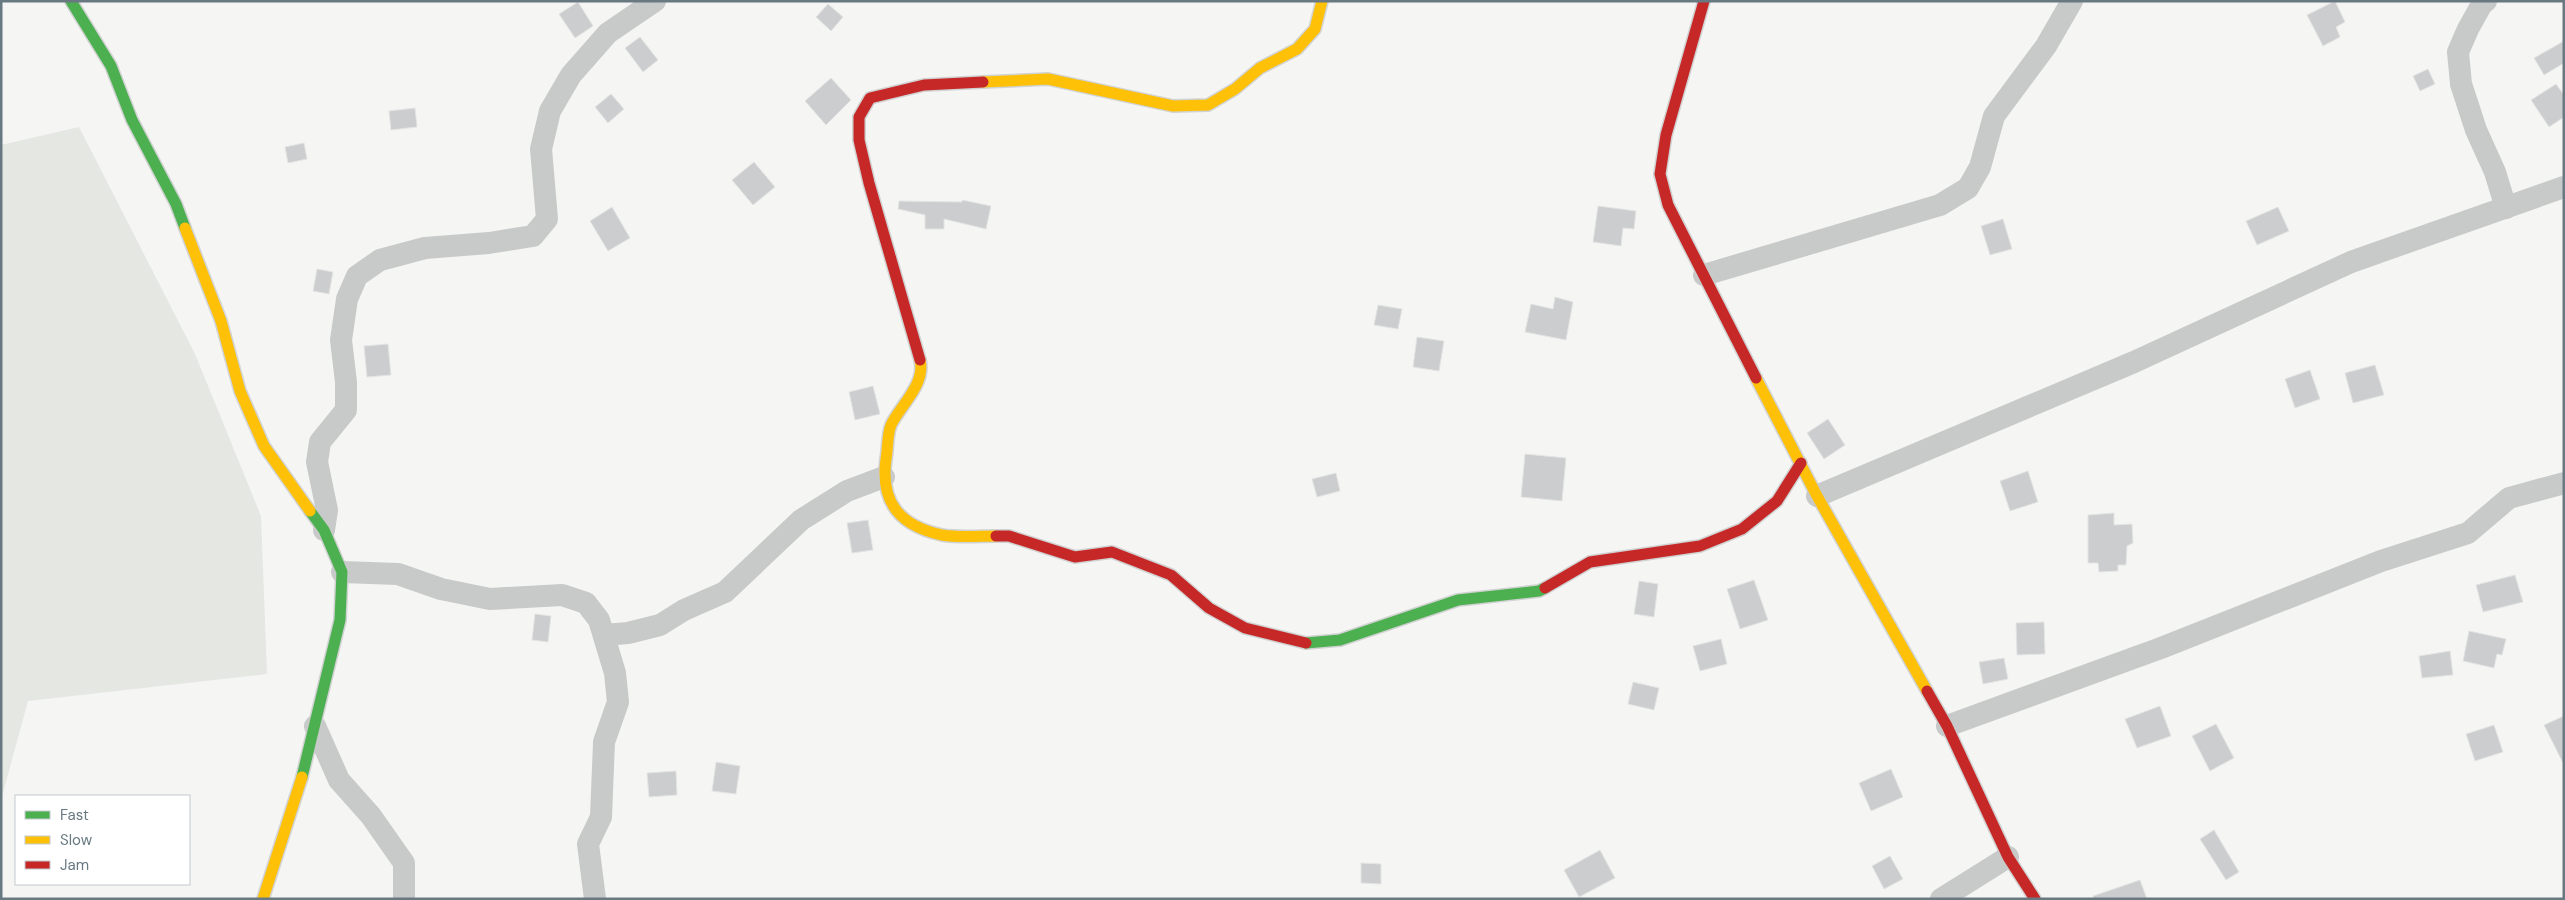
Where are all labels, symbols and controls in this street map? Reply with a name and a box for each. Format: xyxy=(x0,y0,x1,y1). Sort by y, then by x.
legend xyxy=(15,795,190,885)
text: Fast xyxy=(60,805,89,825)
text: Slow xyxy=(60,830,93,850)
text: Jam xyxy=(60,855,89,875)

